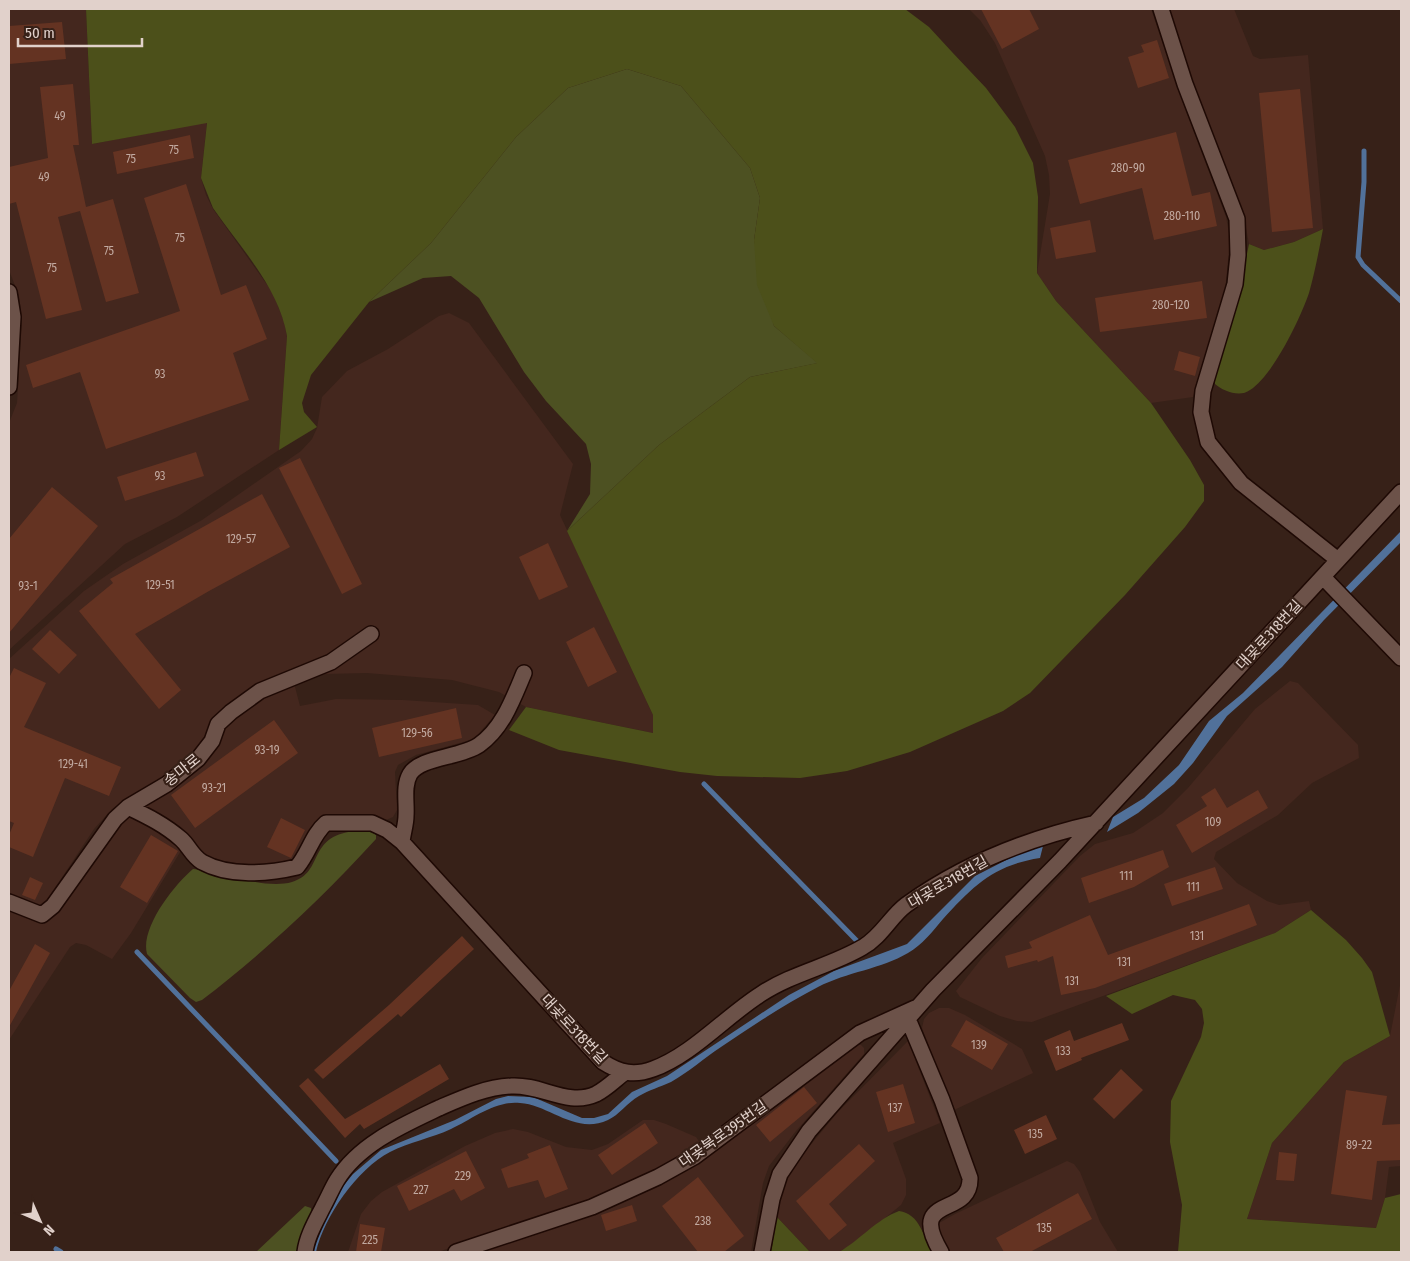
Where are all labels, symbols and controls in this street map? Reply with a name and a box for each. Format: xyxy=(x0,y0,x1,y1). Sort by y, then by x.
scale bar xyxy=(18,15,141,47)
text: 50 m xyxy=(25,24,55,42)
house number: 49 xyxy=(54,109,66,123)
house number: 75 xyxy=(169,143,180,157)
house number: 75 xyxy=(126,152,137,166)
house number: 280-90 xyxy=(1111,161,1145,175)
house number: 49 xyxy=(38,170,50,184)
house number: 280-110 xyxy=(1164,209,1200,223)
house number: 75 xyxy=(175,231,186,245)
house number: 75 xyxy=(104,244,115,258)
house number: 75 xyxy=(47,261,58,275)
house number: 280-120 xyxy=(1152,298,1190,312)
house number: 93 xyxy=(154,367,166,381)
house number: 93 xyxy=(154,469,166,483)
house number: 129-57 xyxy=(226,532,256,546)
house number: 129-51 xyxy=(145,578,175,592)
house number: 93-1 xyxy=(18,579,38,593)
street label: 대곶로318번길 xyxy=(1232,596,1306,674)
house number: 129-56 xyxy=(401,726,433,740)
house number: 93-19 xyxy=(254,743,280,757)
street label: 송마로 xyxy=(160,750,204,790)
house number: 129-41 xyxy=(58,757,88,771)
house number: 93-21 xyxy=(202,781,226,795)
house number: 109 xyxy=(1205,815,1222,829)
street label: 대곶로318번길 xyxy=(905,852,991,912)
house number: 111 xyxy=(1119,869,1133,883)
house number: 111 xyxy=(1186,880,1200,894)
house number: 131 xyxy=(1190,929,1204,943)
house number: 131 xyxy=(1117,955,1131,969)
house number: 131 xyxy=(1065,974,1079,988)
street label: 대곶로318번길 xyxy=(537,990,611,1068)
house number: 139 xyxy=(971,1038,987,1052)
house number: 133 xyxy=(1055,1044,1071,1058)
street label: 대곶북로395번길 xyxy=(675,1097,771,1171)
house number: 137 xyxy=(888,1101,903,1115)
house number: 135 xyxy=(1027,1127,1043,1141)
house number: 89-22 xyxy=(1346,1138,1372,1152)
house number: 229 xyxy=(455,1169,471,1183)
house number: 227 xyxy=(413,1183,429,1197)
north arrow xyxy=(15,1196,65,1246)
house number: 238 xyxy=(695,1214,711,1228)
text: N xyxy=(40,1221,58,1239)
house number: 135 xyxy=(1036,1221,1052,1235)
house number: 225 xyxy=(362,1233,379,1247)

